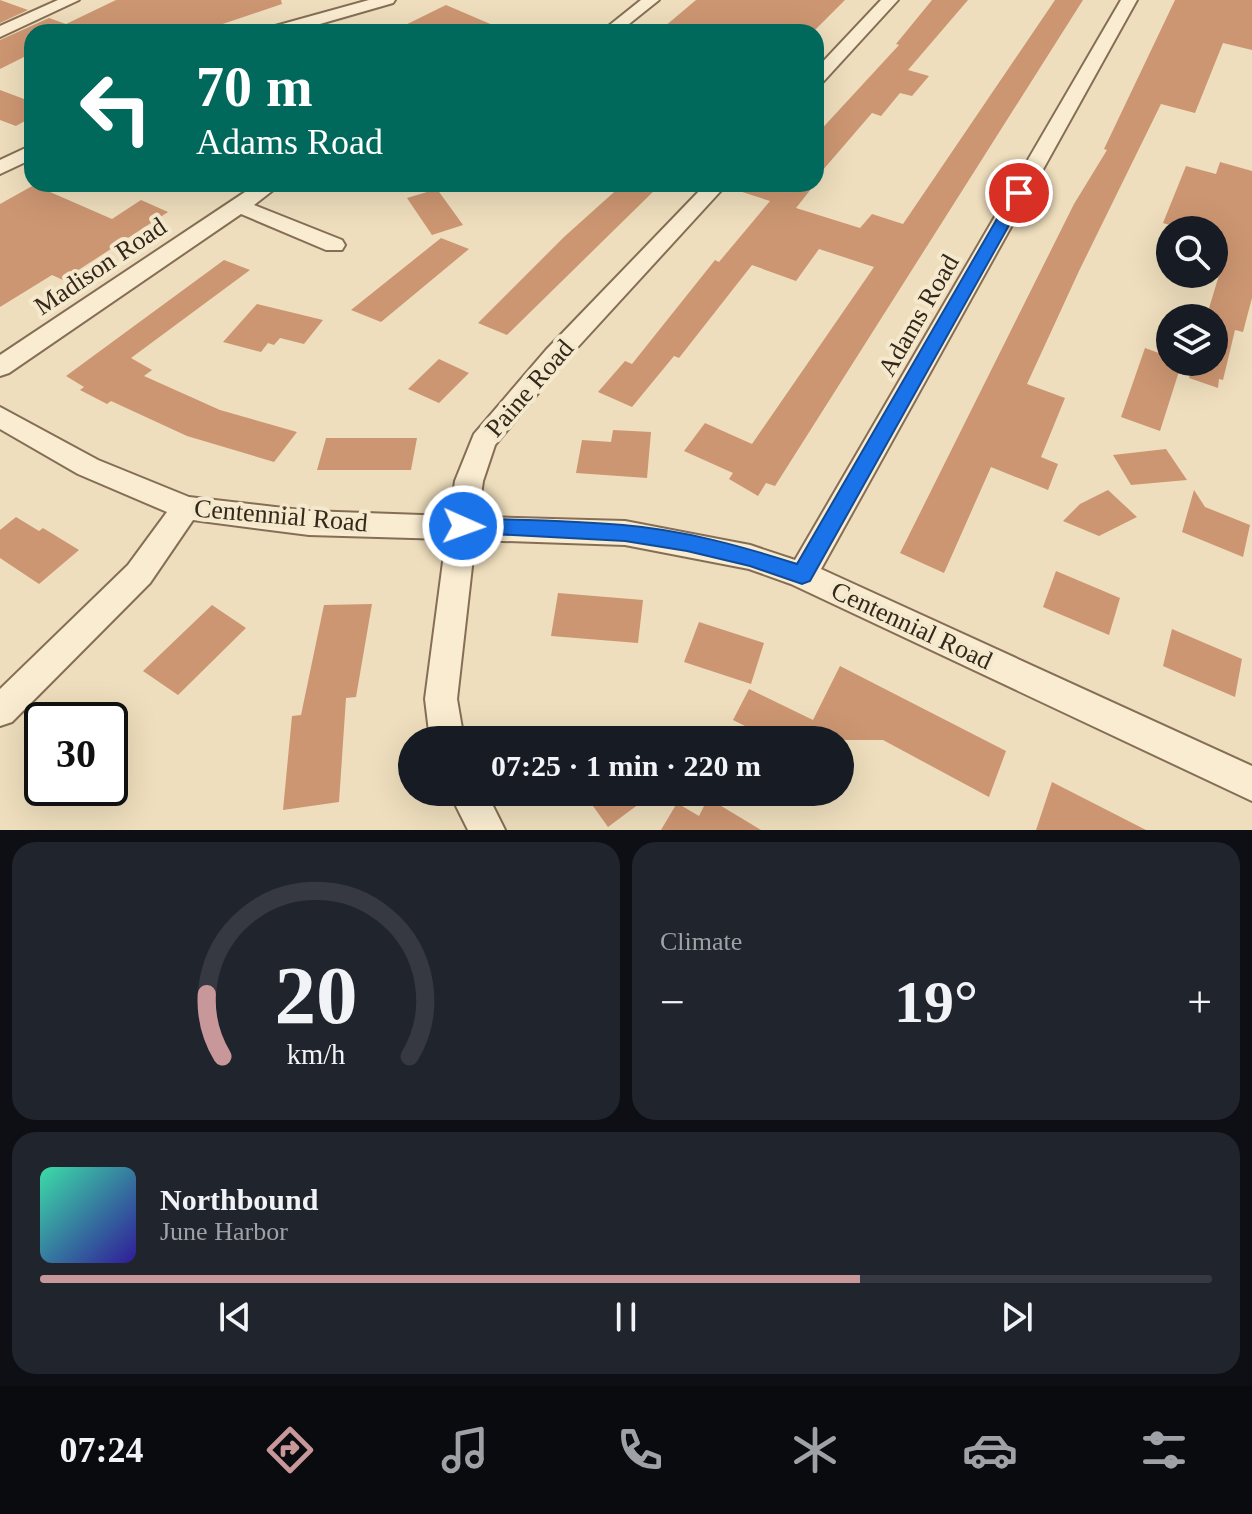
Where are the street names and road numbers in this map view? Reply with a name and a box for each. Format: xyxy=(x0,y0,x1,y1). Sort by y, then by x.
street label: Madison Road xyxy=(29,212,172,321)
street label: Adams Road xyxy=(872,250,965,381)
street label: Paine Road xyxy=(479,334,579,443)
street label: Centennial Road xyxy=(193,493,369,538)
street label: Centennial Road xyxy=(827,576,997,675)

